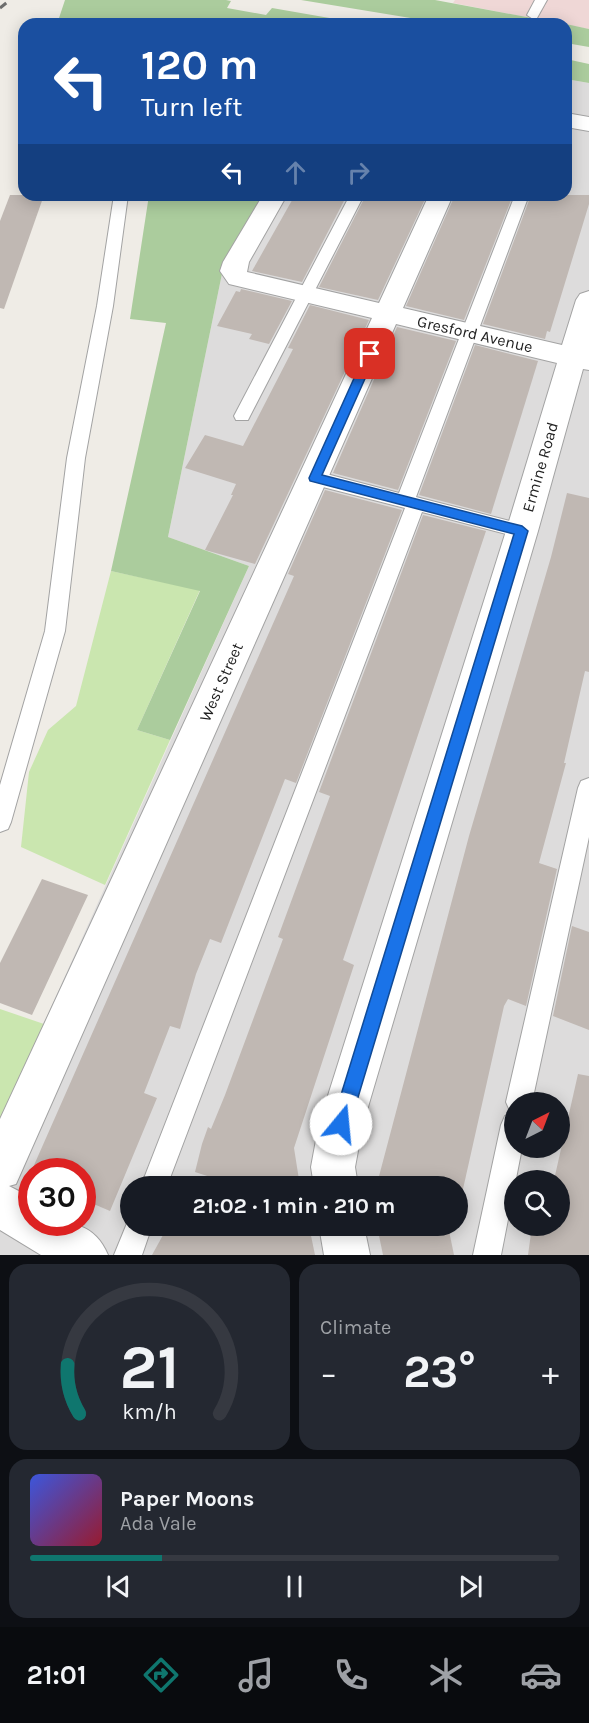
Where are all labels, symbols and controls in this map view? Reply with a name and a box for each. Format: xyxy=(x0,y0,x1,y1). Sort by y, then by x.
text: 120 m xyxy=(141,40,258,90)
icon: left xyxy=(42,42,120,120)
text: Turn left xyxy=(141,91,242,123)
icon: left xyxy=(216,156,249,189)
icon: ahead xyxy=(279,156,312,189)
icon: right xyxy=(342,156,375,189)
street label: Gresford Avenue xyxy=(415,311,535,357)
pin xyxy=(344,328,395,379)
icon: arrive xyxy=(353,337,386,370)
street label: Ermine Road xyxy=(518,420,562,514)
street label: West Street xyxy=(195,640,247,724)
position arrow xyxy=(309,1092,373,1156)
north arrow xyxy=(504,1092,570,1158)
map controls xyxy=(504,1092,570,1236)
speed limit sign: 30 xyxy=(18,1158,96,1236)
button: search xyxy=(504,1170,570,1236)
text: 21:02 · 1 min · 210 m xyxy=(193,1193,395,1219)
text: Climate xyxy=(320,1316,391,1339)
text: 21 xyxy=(119,1331,179,1404)
text: 23° xyxy=(403,1346,476,1398)
text: − xyxy=(320,1354,337,1392)
text: + xyxy=(542,1354,559,1392)
text: km/h xyxy=(122,1399,177,1424)
text: Paper Moons xyxy=(120,1486,254,1512)
text: Ada Vale xyxy=(120,1512,197,1535)
icon: previous xyxy=(102,1570,135,1603)
icon: pause xyxy=(278,1570,311,1603)
icon: next xyxy=(454,1570,487,1603)
icon: directions xyxy=(140,1654,182,1696)
icon: music xyxy=(235,1654,277,1696)
icon: phone xyxy=(330,1654,372,1696)
icon: climate xyxy=(425,1654,467,1696)
icon: car xyxy=(520,1654,562,1696)
text: 21:01 xyxy=(27,1659,87,1691)

